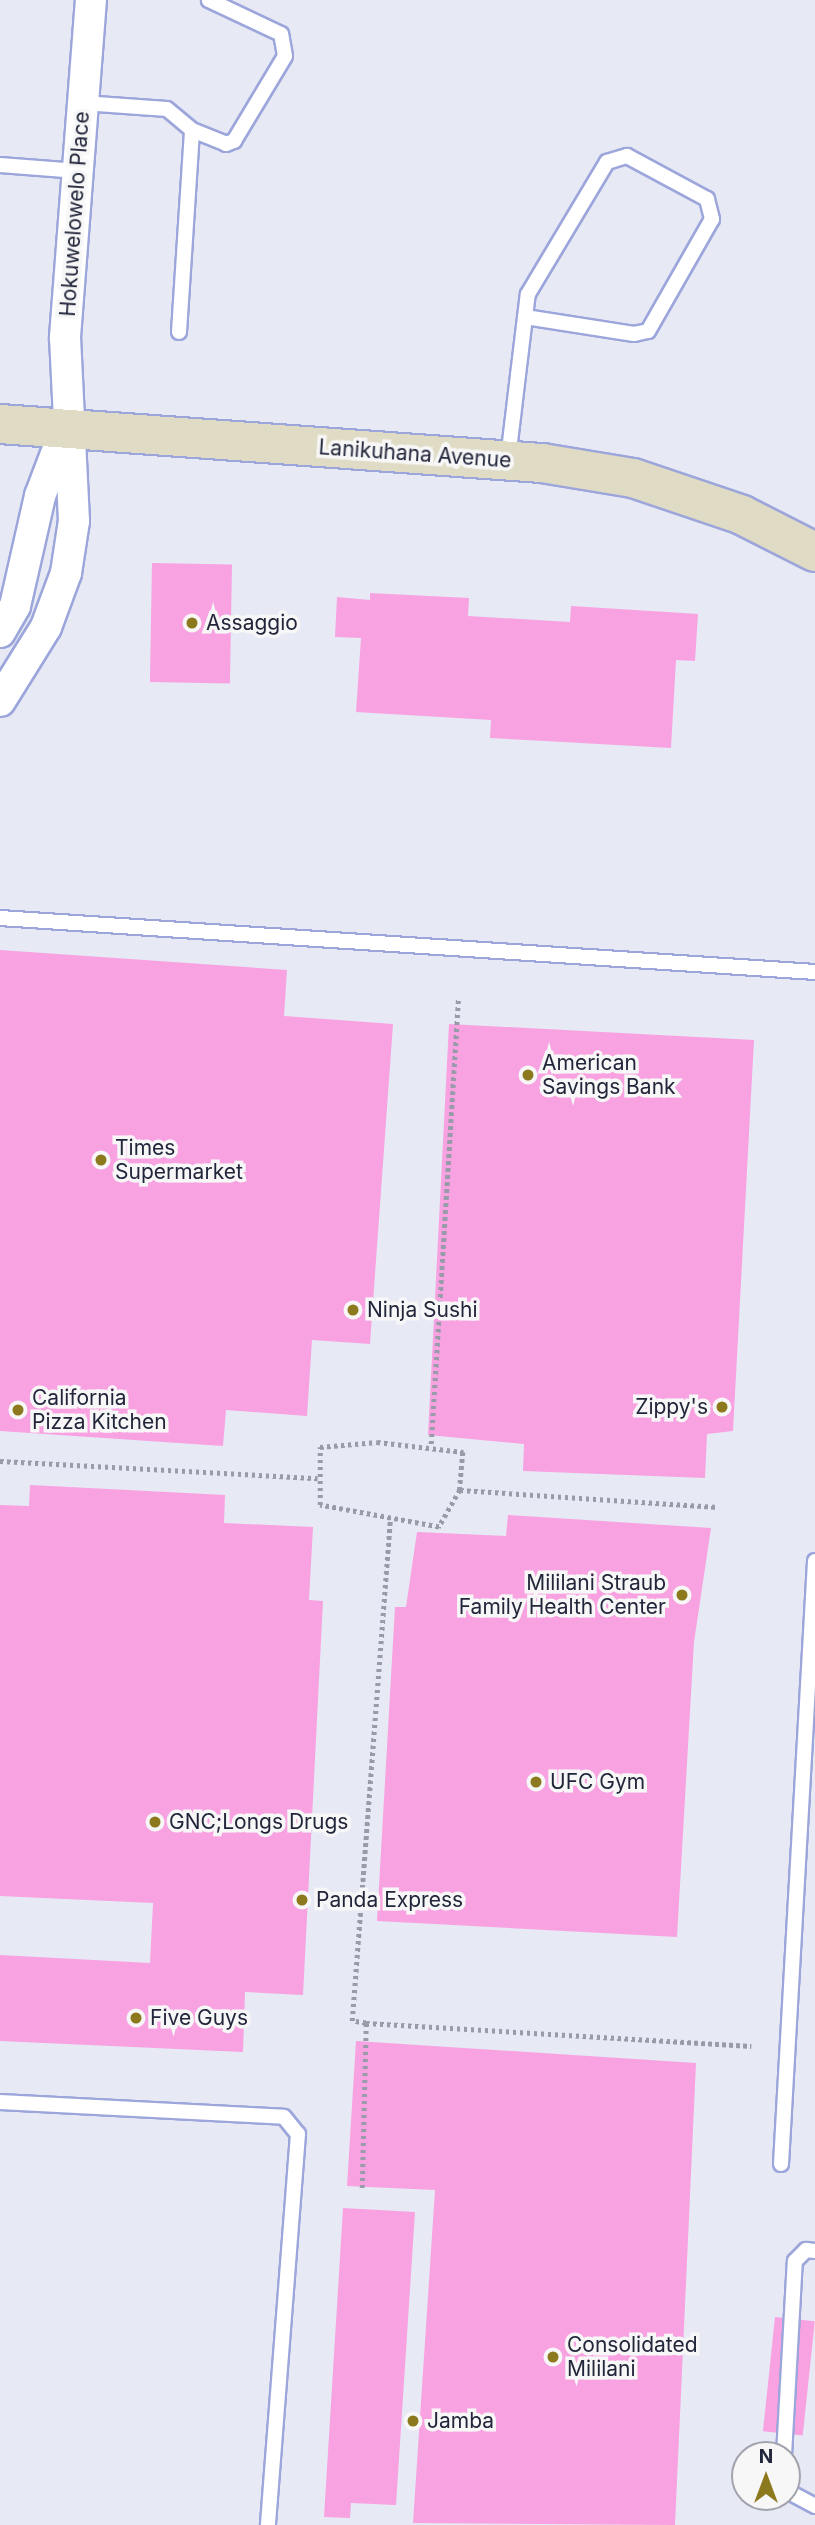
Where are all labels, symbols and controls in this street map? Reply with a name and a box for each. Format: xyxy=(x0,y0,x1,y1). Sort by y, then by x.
street label: Hokuwelowelo Place xyxy=(55,111,95,317)
street label: Lanikuhana Avenue xyxy=(318,435,512,473)
place label: Assaggio xyxy=(206,610,298,636)
marker: Assaggio xyxy=(184,615,200,631)
place label: American Savings Bank xyxy=(542,1050,676,1100)
marker: American Savings Bank xyxy=(520,1067,536,1083)
place label: Times Supermarket xyxy=(115,1135,243,1185)
marker: Times Supermarket xyxy=(93,1152,109,1168)
place label: Ninja Sushi xyxy=(367,1297,478,1323)
marker: Ninja Sushi xyxy=(345,1302,361,1318)
place label: California Pizza Kitchen xyxy=(32,1385,167,1435)
place label: Zippy's xyxy=(635,1394,708,1420)
marker: Zippy's xyxy=(714,1399,730,1415)
marker: California Pizza Kitchen xyxy=(10,1402,26,1418)
place label: Mililani Straub Family Health Center xyxy=(459,1570,666,1620)
marker: Mililani Straub Family Health Center xyxy=(672,1585,692,1605)
place label: UFC Gym xyxy=(550,1769,645,1795)
marker: UFC Gym xyxy=(528,1774,544,1790)
place label: GNC;Longs Drugs xyxy=(169,1809,348,1835)
marker: GNC;Longs Drugs xyxy=(147,1814,163,1830)
place label: Panda Express xyxy=(316,1887,463,1913)
marker: Panda Express xyxy=(294,1892,310,1908)
place label: Five Guys xyxy=(150,2005,248,2031)
marker: Five Guys xyxy=(128,2010,144,2026)
place label: Consolidated Mililani xyxy=(567,2332,698,2382)
marker: Consolidated Mililani xyxy=(545,2349,561,2365)
place label: Jamba xyxy=(427,2408,494,2434)
marker: Jamba xyxy=(405,2413,421,2429)
north arrow xyxy=(731,2441,801,2511)
text: N xyxy=(759,2445,773,2468)

